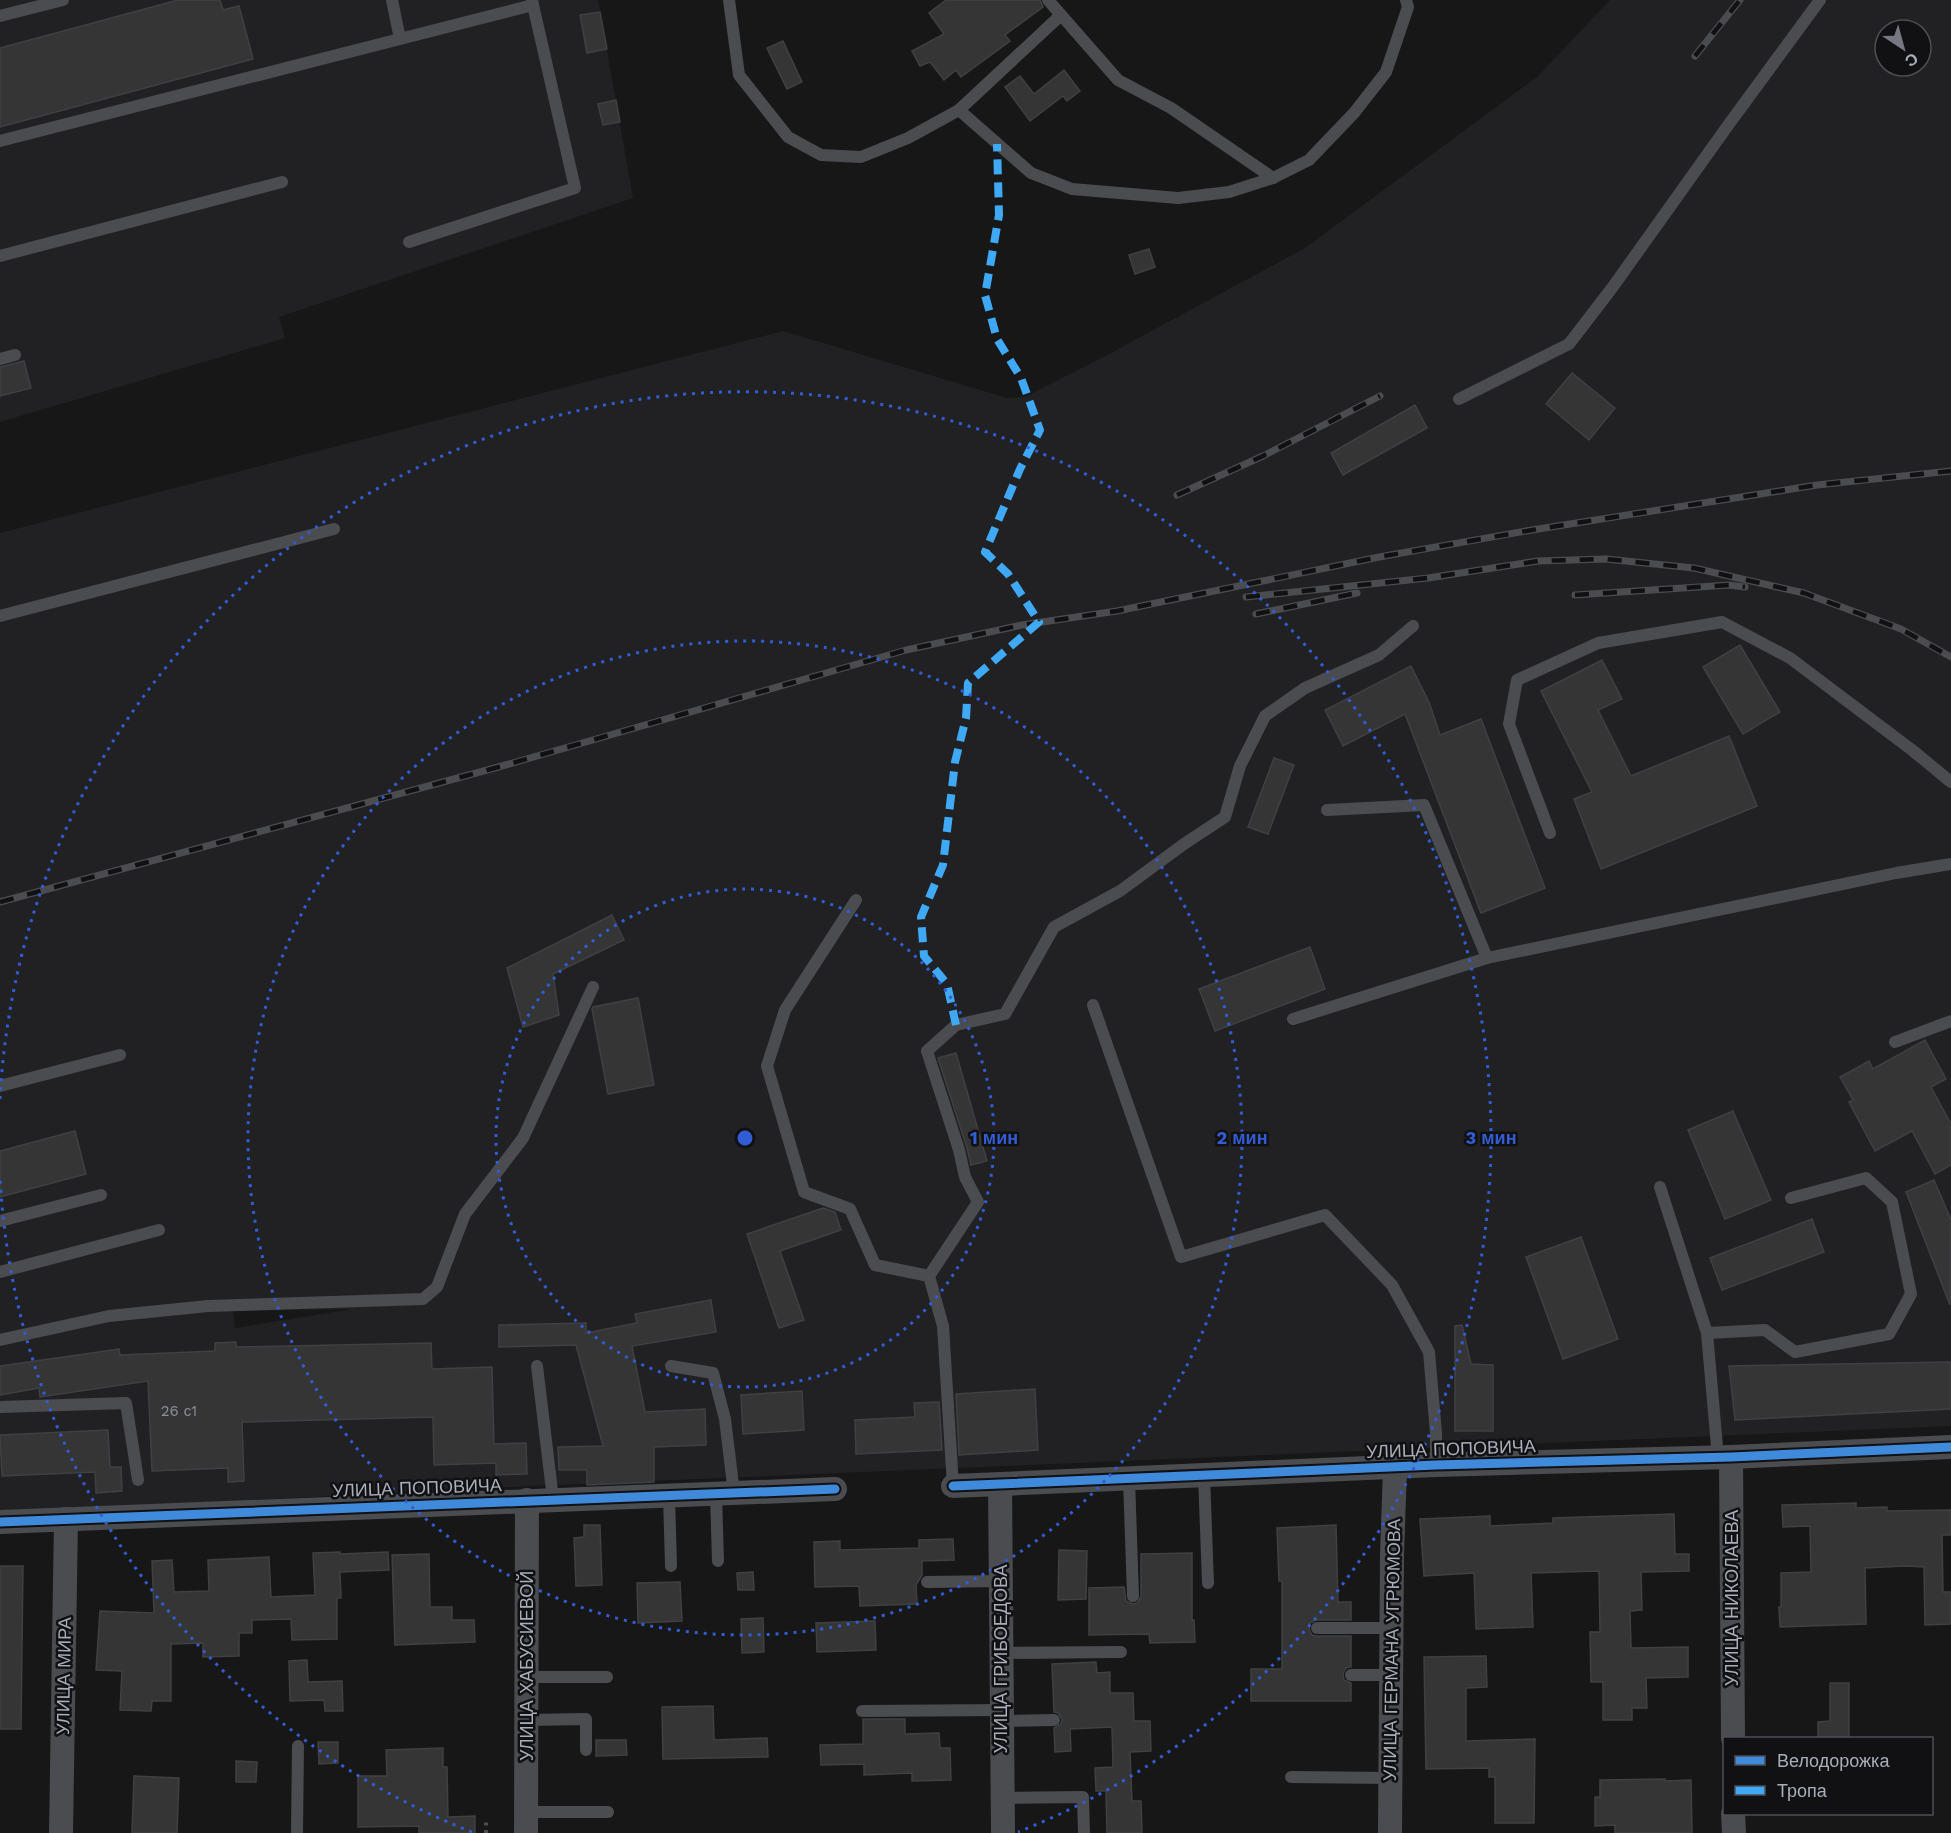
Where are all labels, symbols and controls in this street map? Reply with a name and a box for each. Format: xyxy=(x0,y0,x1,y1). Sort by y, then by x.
north arrow xyxy=(1873,18,1933,78)
text: С xyxy=(1901,49,1922,71)
text: 1 мин xyxy=(970,1127,1018,1148)
text: 2 мин xyxy=(1216,1127,1268,1148)
text: 3 мин xyxy=(1465,1127,1517,1148)
centre of rings xyxy=(735,1128,755,1148)
house number: 26 с1 xyxy=(161,1402,197,1420)
street label: УЛИЦА ПОПОВИЧА xyxy=(1366,1435,1536,1462)
street label: УЛИЦА ПОПОВИЧА xyxy=(332,1474,502,1501)
street label: УЛИЦА НИКОЛАЕВА xyxy=(1721,1510,1742,1686)
street label: УЛИЦА ГЕРМАНА УГРЮМОВА xyxy=(1379,1519,1404,1781)
street label: УЛИЦА ГРИБОЕДОВА xyxy=(990,1565,1011,1753)
street label: УЛИЦА ХАБУСИЕВОЙ xyxy=(516,1571,537,1761)
street label: УЛИЦА МИРА xyxy=(52,1617,75,1735)
legend xyxy=(1723,1737,1933,1815)
text: Велодорожка xyxy=(1777,1750,1890,1771)
text: Тропа xyxy=(1777,1780,1828,1801)

